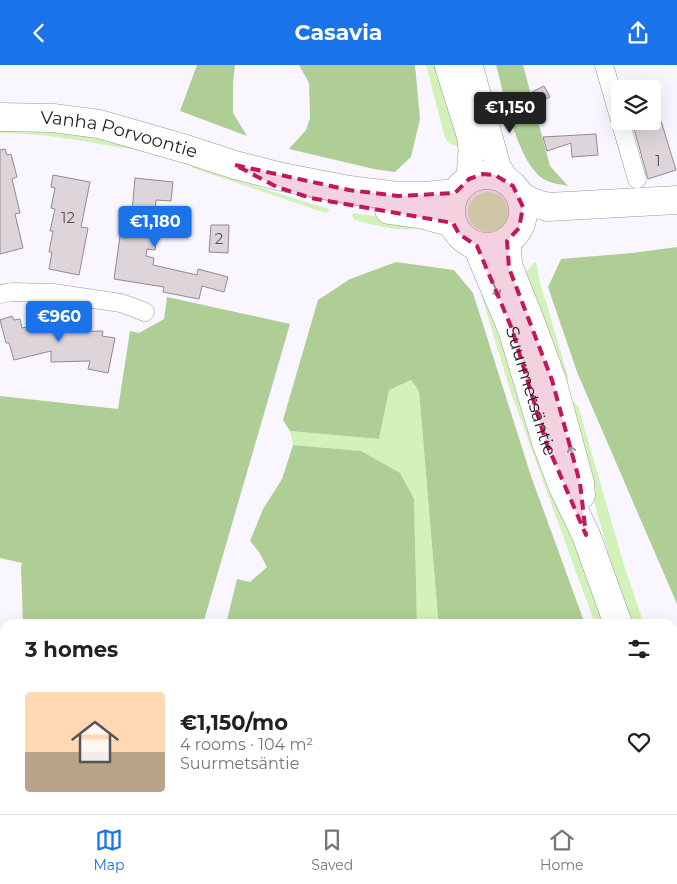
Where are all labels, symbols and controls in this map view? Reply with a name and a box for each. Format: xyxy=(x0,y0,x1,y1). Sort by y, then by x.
icon: back xyxy=(25,19,53,47)
text: Casavia xyxy=(295,19,382,46)
icon: share xyxy=(624,19,652,47)
map controls xyxy=(611,80,661,130)
button: layers xyxy=(611,80,661,130)
pin: €1,150 xyxy=(469,92,551,134)
text: €1,150 xyxy=(485,98,535,117)
street label: Vanha Porvoontie xyxy=(40,107,200,163)
house number: 1 xyxy=(655,151,661,170)
pin: €1,180 xyxy=(114,205,196,248)
house number: 12 xyxy=(61,208,75,227)
text: €1,180 xyxy=(129,212,181,231)
house number: 2 xyxy=(215,229,223,248)
one-way arrow xyxy=(493,283,502,298)
pin: €960 xyxy=(29,301,89,343)
text: €960 xyxy=(37,307,81,326)
street label: Suurmetsäntie xyxy=(501,324,561,459)
one-way arrow xyxy=(567,445,576,461)
icon: filters xyxy=(625,635,653,663)
text: 3 homes xyxy=(25,637,118,662)
text: €1,150/mo xyxy=(180,710,288,735)
icon: home xyxy=(65,712,125,772)
icon: heart xyxy=(625,728,653,756)
text: 4 rooms · 104 m² xyxy=(180,735,313,754)
text: Suurmetsäntie xyxy=(180,754,299,773)
tab: Map xyxy=(93,826,125,874)
tab: Saved xyxy=(311,826,353,874)
tab: Home xyxy=(540,826,584,874)

